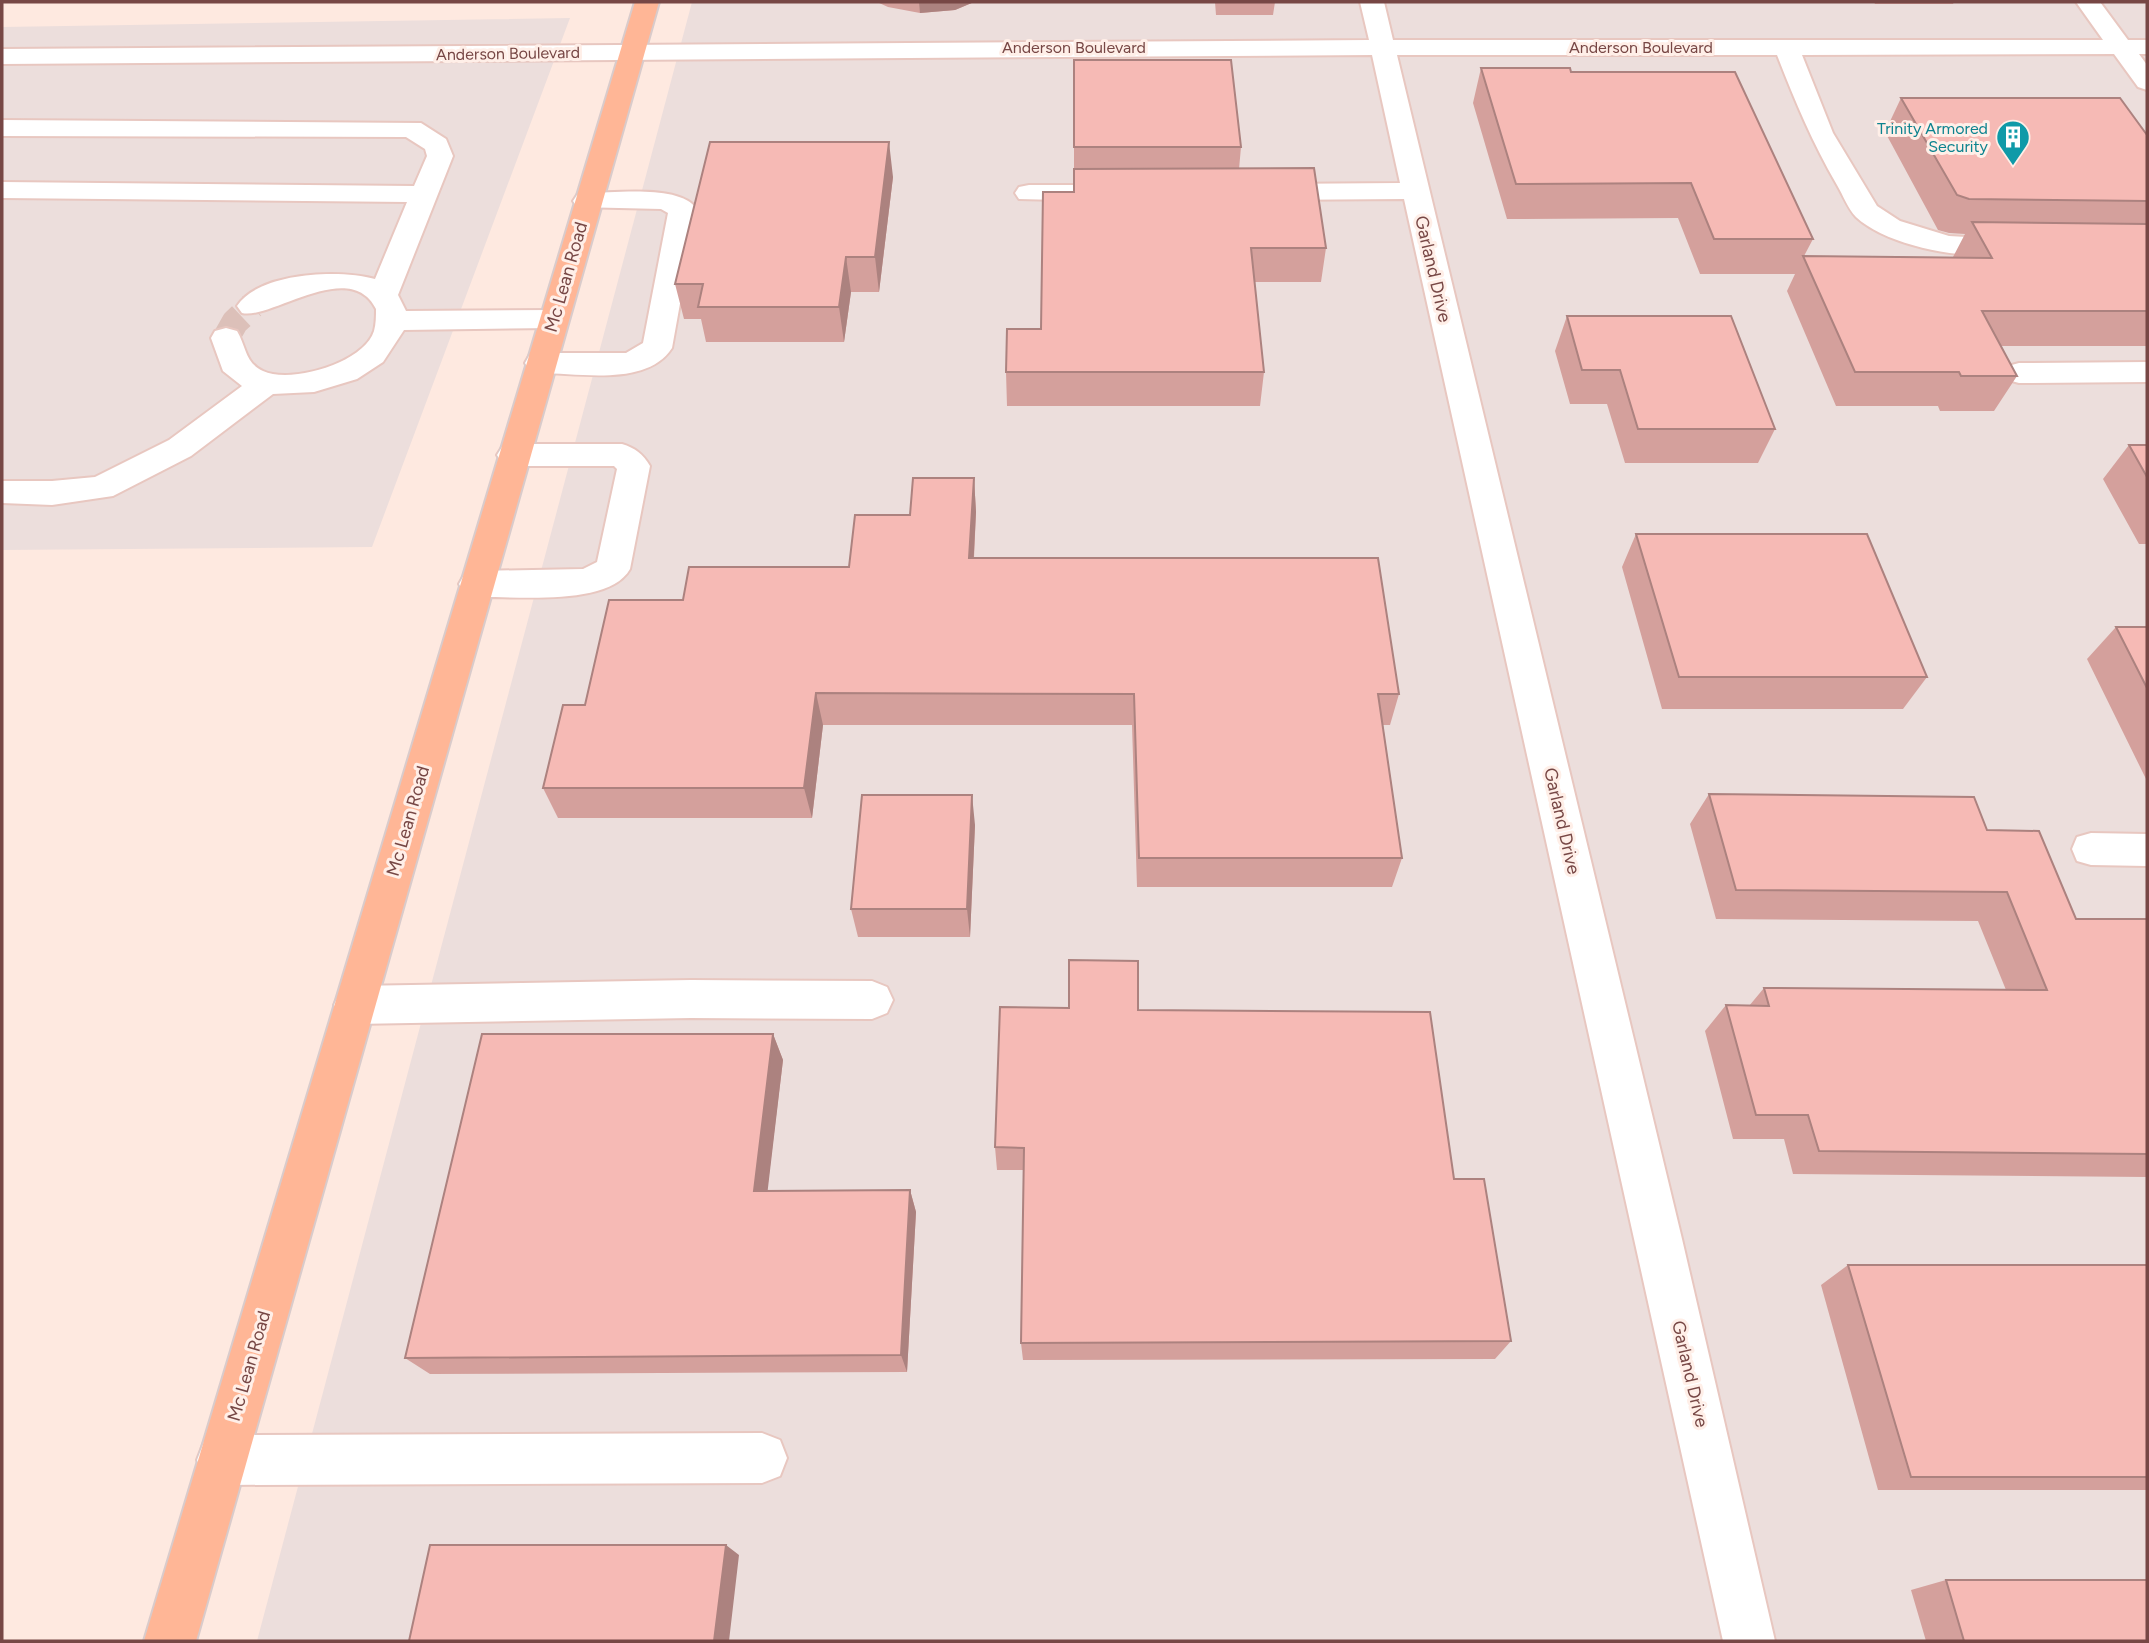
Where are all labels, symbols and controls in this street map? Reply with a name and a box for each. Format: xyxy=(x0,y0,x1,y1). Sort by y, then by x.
street label: Anderson Boulevard xyxy=(1002,38,1146,57)
street label: Anderson Boulevard xyxy=(1569,38,1713,57)
street label: Anderson Boulevard xyxy=(436,43,580,64)
building icon: Trinity Armored Security xyxy=(1994,118,2032,167)
place label: Trinity Armored Security xyxy=(1877,119,1989,156)
street label: Garland Drive xyxy=(1410,214,1456,325)
street label: Mc Lean Road xyxy=(540,219,592,335)
street label: Mc Lean Road xyxy=(382,763,434,879)
street label: Garland Drive xyxy=(1539,766,1585,877)
street label: Mc Lean Road xyxy=(223,1308,275,1424)
street label: Garland Drive xyxy=(1667,1319,1713,1430)

